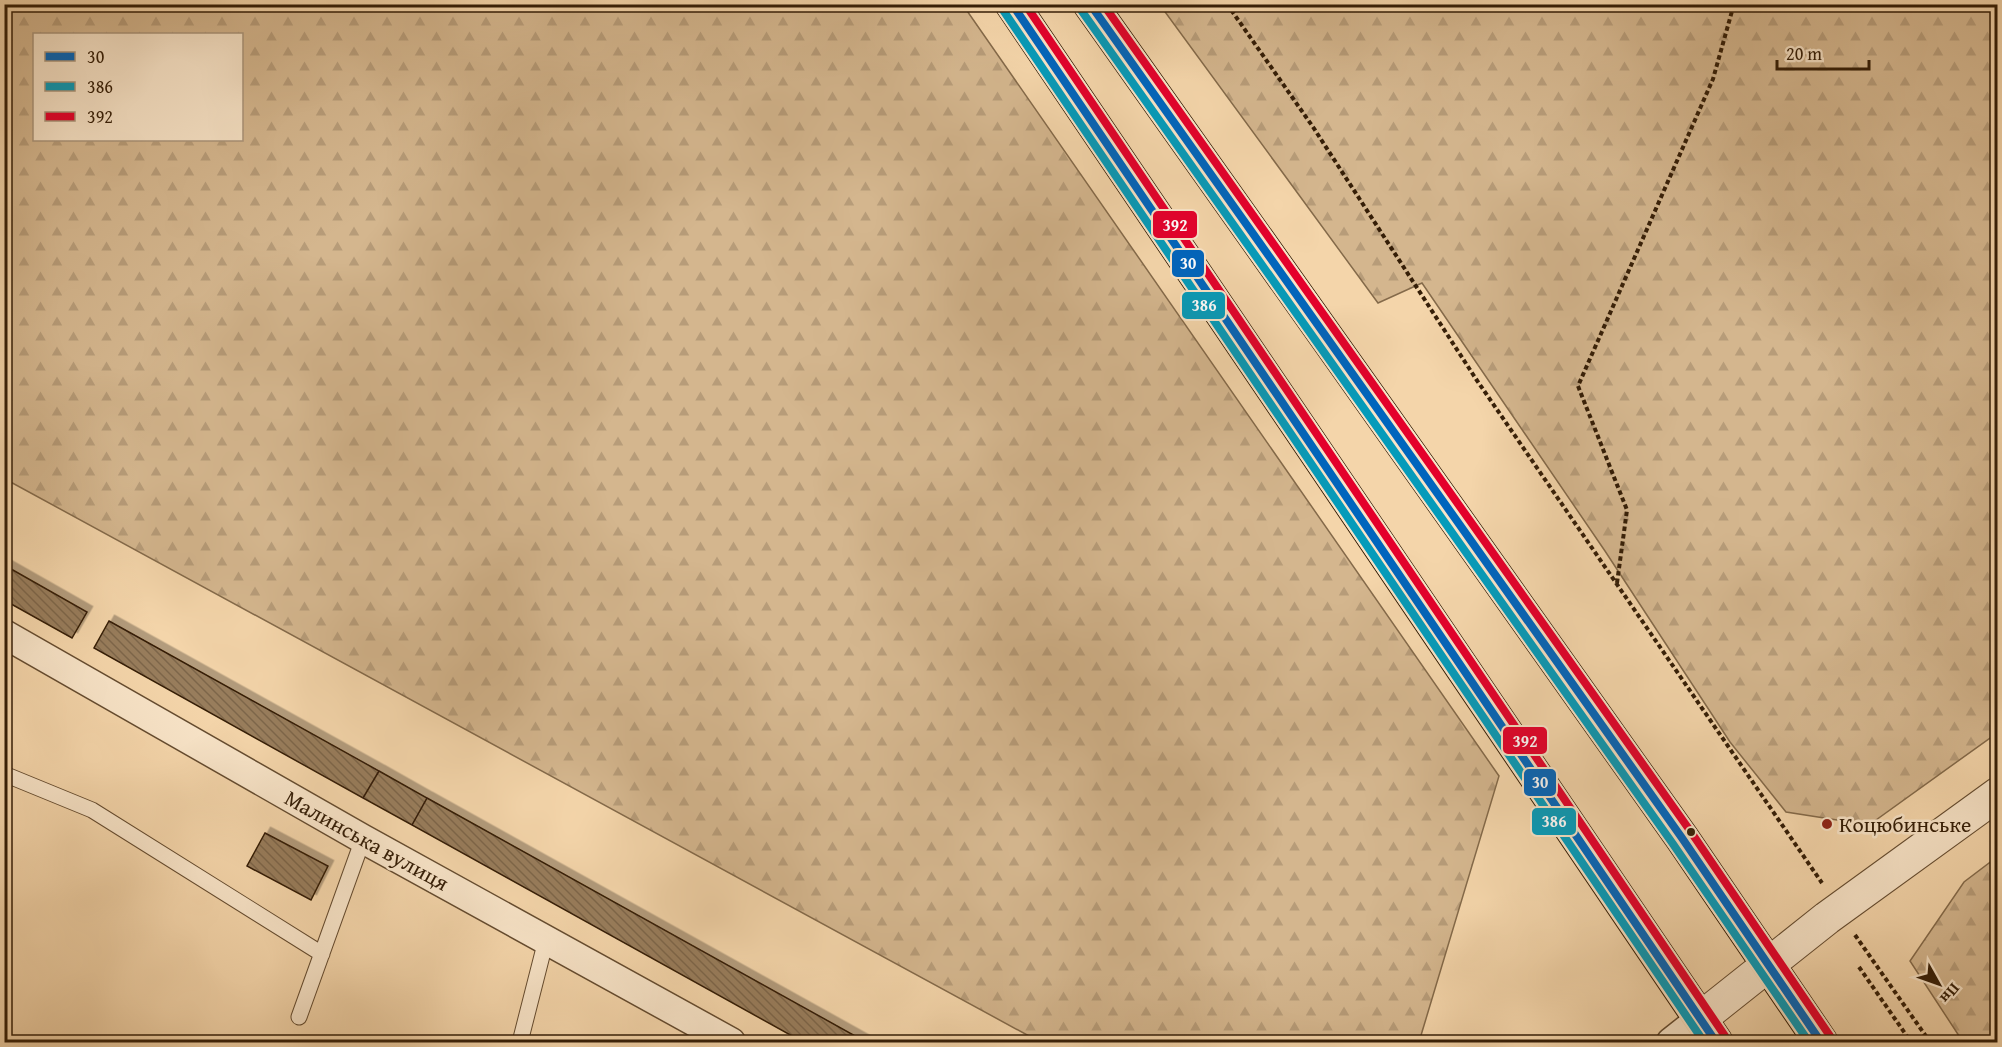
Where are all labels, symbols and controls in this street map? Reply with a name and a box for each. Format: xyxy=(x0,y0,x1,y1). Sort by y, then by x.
legend xyxy=(33,33,243,141)
scale bar xyxy=(1777,33,1868,71)
text: 20 m xyxy=(1786,40,1822,67)
text: 30 xyxy=(87,43,105,70)
text: 386 xyxy=(87,73,113,100)
text: 392 xyxy=(87,103,113,130)
line badge: 392 xyxy=(1152,210,1198,239)
text: 392 xyxy=(1163,213,1187,237)
line badge: 30 xyxy=(1171,249,1205,278)
text: 30 xyxy=(1180,251,1196,275)
line badge: 386 xyxy=(1181,291,1226,320)
text: 386 xyxy=(1192,293,1216,317)
line badge: 392 xyxy=(1502,726,1548,755)
text: 392 xyxy=(1513,729,1537,753)
line badge: 30 xyxy=(1523,768,1557,797)
text: 30 xyxy=(1532,770,1548,794)
street label: Малинська вулиця xyxy=(279,782,455,898)
line badge: 386 xyxy=(1531,807,1577,836)
place label: Коцюбинське xyxy=(1839,808,1971,840)
text: 386 xyxy=(1542,809,1566,833)
marker: Коцюбинське xyxy=(1820,817,1834,831)
unlabelled marker xyxy=(1685,826,1697,838)
north arrow xyxy=(1909,954,1969,1014)
text: Пн xyxy=(1935,978,1966,1009)

